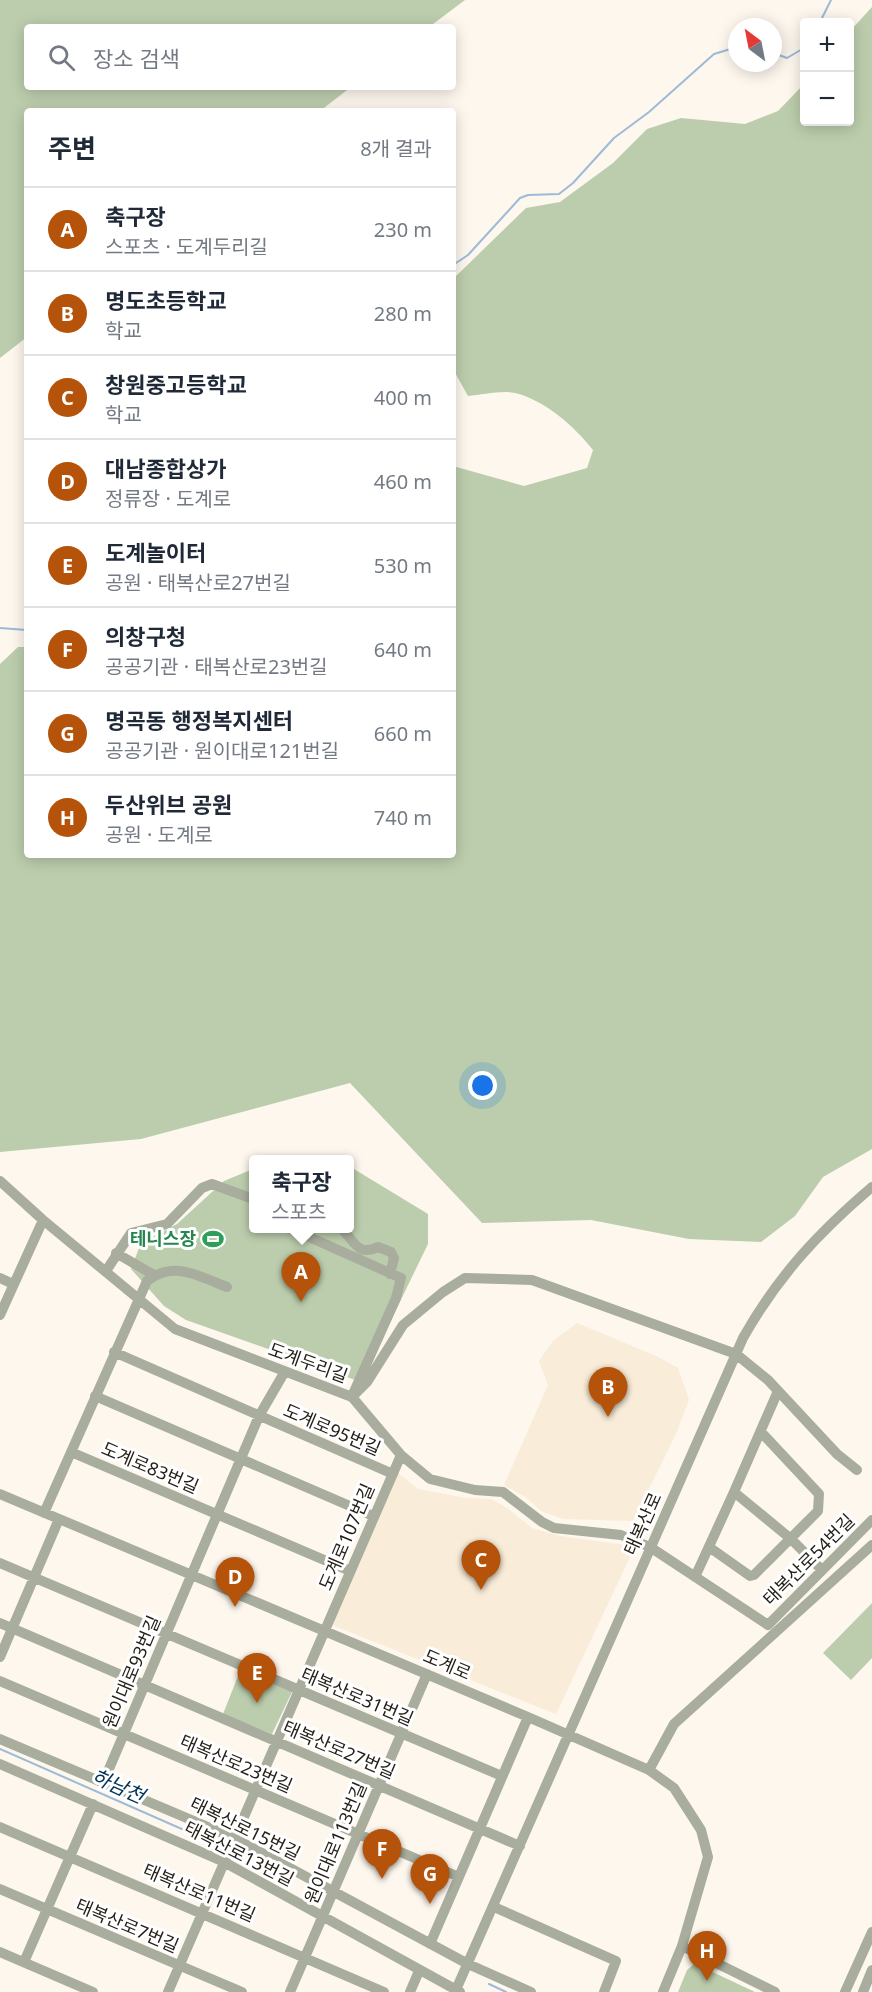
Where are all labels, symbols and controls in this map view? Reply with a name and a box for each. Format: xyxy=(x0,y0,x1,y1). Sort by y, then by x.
north arrow xyxy=(728,18,782,72)
map controls xyxy=(800,18,854,126)
button: + xyxy=(800,18,854,72)
search box xyxy=(24,24,456,90)
icon: search xyxy=(45,41,78,74)
text: 장소 검색 xyxy=(93,43,180,73)
button: − xyxy=(800,72,854,126)
text: 주변 xyxy=(48,130,96,166)
text: 8개 결과 xyxy=(360,135,432,162)
text: 축구장 xyxy=(105,201,166,231)
text: A xyxy=(61,216,74,243)
text: 230 m xyxy=(374,216,432,243)
text: 스포츠 · 도계두리길 xyxy=(105,233,268,260)
text: 명도초등학교 xyxy=(105,285,226,315)
text: B xyxy=(61,300,74,327)
text: 280 m xyxy=(374,300,432,327)
text: 학교 xyxy=(105,317,142,344)
text: 창원중고등학교 xyxy=(105,369,247,399)
text: C xyxy=(61,384,74,411)
text: 400 m xyxy=(374,384,432,411)
text: 학교 xyxy=(105,401,142,428)
text: 대남종합상가 xyxy=(105,453,226,483)
text: D xyxy=(60,468,75,495)
text: 460 m xyxy=(374,468,432,495)
text: 정류장 · 도계로 xyxy=(105,485,231,512)
text: 도계놀이터 xyxy=(105,537,206,567)
text: E xyxy=(62,552,73,579)
text: 530 m xyxy=(374,552,432,579)
text: 공원 · 태복산로27번길 xyxy=(105,569,291,596)
text: 의창구청 xyxy=(105,621,186,651)
text: F xyxy=(62,636,73,663)
text: 640 m xyxy=(374,636,432,663)
text: 공공기관 · 태복산로23번길 xyxy=(105,653,328,680)
text: 명곡동 행정복지센터 xyxy=(105,705,293,735)
text: G xyxy=(60,720,75,747)
text: 660 m xyxy=(374,720,432,747)
text: 공공기관 · 원이대로121번길 xyxy=(105,737,339,764)
text: 두산위브 공원 xyxy=(105,789,232,819)
text: H xyxy=(60,804,75,831)
text: 740 m xyxy=(374,804,432,831)
text: 공원 · 도계로 xyxy=(105,821,213,848)
your location xyxy=(468,1071,497,1100)
popup xyxy=(249,1155,354,1233)
text: 축구장 xyxy=(271,1166,332,1196)
text: 스포츠 xyxy=(271,1198,326,1225)
place label: 테니스장 xyxy=(130,1226,196,1250)
sports icon: 테니스장 xyxy=(201,1227,225,1251)
pin: A xyxy=(282,1252,320,1302)
street label: 도계두리길 xyxy=(265,1337,351,1387)
pin: B xyxy=(588,1368,628,1417)
street label: 도계로95번길 xyxy=(280,1398,385,1460)
street label: 도계로83번길 xyxy=(98,1436,203,1498)
street label: 도계로107번길 xyxy=(313,1480,379,1594)
street label: 태복산로 xyxy=(618,1488,667,1559)
street label: 태복산로54번길 xyxy=(757,1508,859,1610)
pin: C xyxy=(462,1540,500,1590)
pin: D xyxy=(216,1558,254,1607)
street label: 원이대로93번길 xyxy=(97,1612,166,1732)
street label: 도계로 xyxy=(420,1643,475,1685)
pin: E xyxy=(238,1654,276,1703)
street label: 태복산로31번길 xyxy=(297,1662,417,1731)
street label: 태복산로27번길 xyxy=(279,1715,399,1784)
street label: 태복산로23번길 xyxy=(176,1729,296,1798)
water label: 하남천 xyxy=(87,1762,151,1810)
street label: 원이대로113번길 xyxy=(299,1778,372,1907)
street label: 태복산로15번길 xyxy=(186,1791,305,1865)
street label: 태복산로13번길 xyxy=(181,1815,298,1891)
pin: F xyxy=(362,1830,401,1879)
pin: G xyxy=(410,1854,450,1904)
street label: 태복산로11번길 xyxy=(139,1858,259,1927)
street label: 태복산로7번길 xyxy=(72,1893,183,1958)
pin: H xyxy=(688,1932,726,1981)

